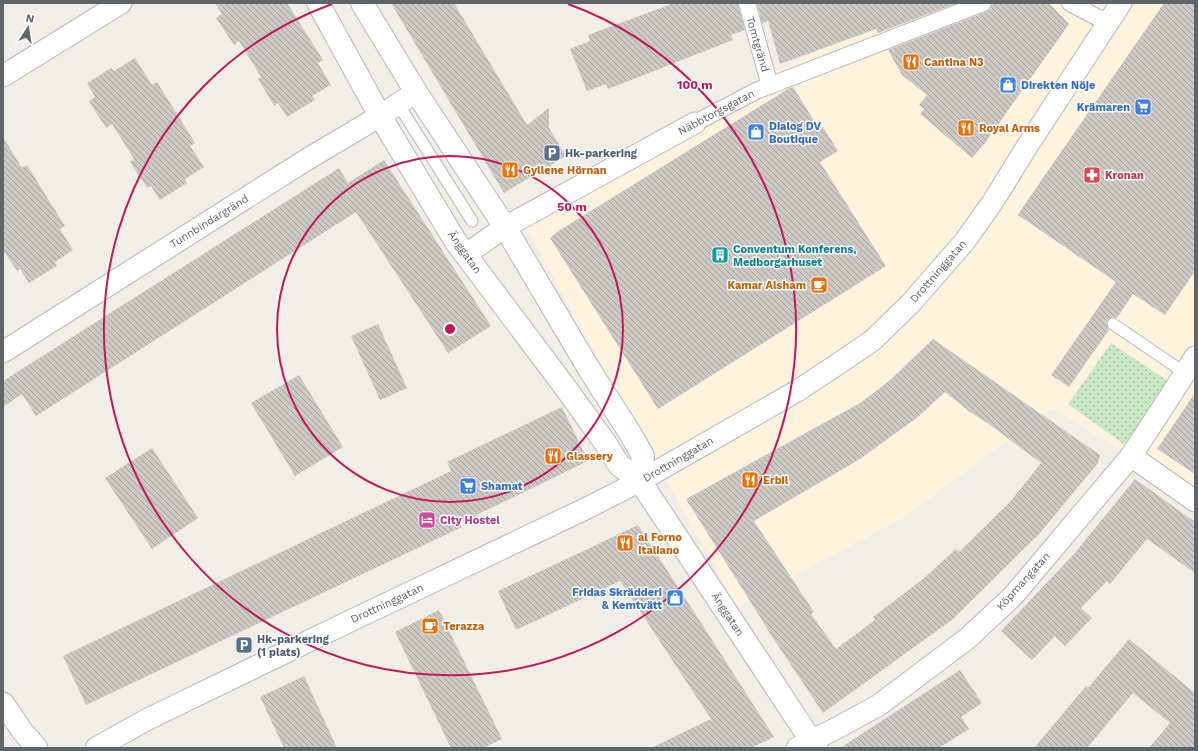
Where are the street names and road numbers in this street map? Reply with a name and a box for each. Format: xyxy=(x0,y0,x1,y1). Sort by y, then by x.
street label: Tomtgränd xyxy=(743,15,772,73)
street label: Näbbtorgsgatan xyxy=(676,87,757,138)
street label: Tunnbindargränd xyxy=(167,192,251,251)
street label: Änggatan xyxy=(445,228,485,276)
street label: Drottninggatan xyxy=(908,237,969,305)
street label: Drottninggatan xyxy=(641,434,716,485)
street label: Köpmangatan xyxy=(994,550,1053,613)
street label: Drottninggatan xyxy=(349,581,426,626)
street label: Änggatan xyxy=(709,589,747,639)

